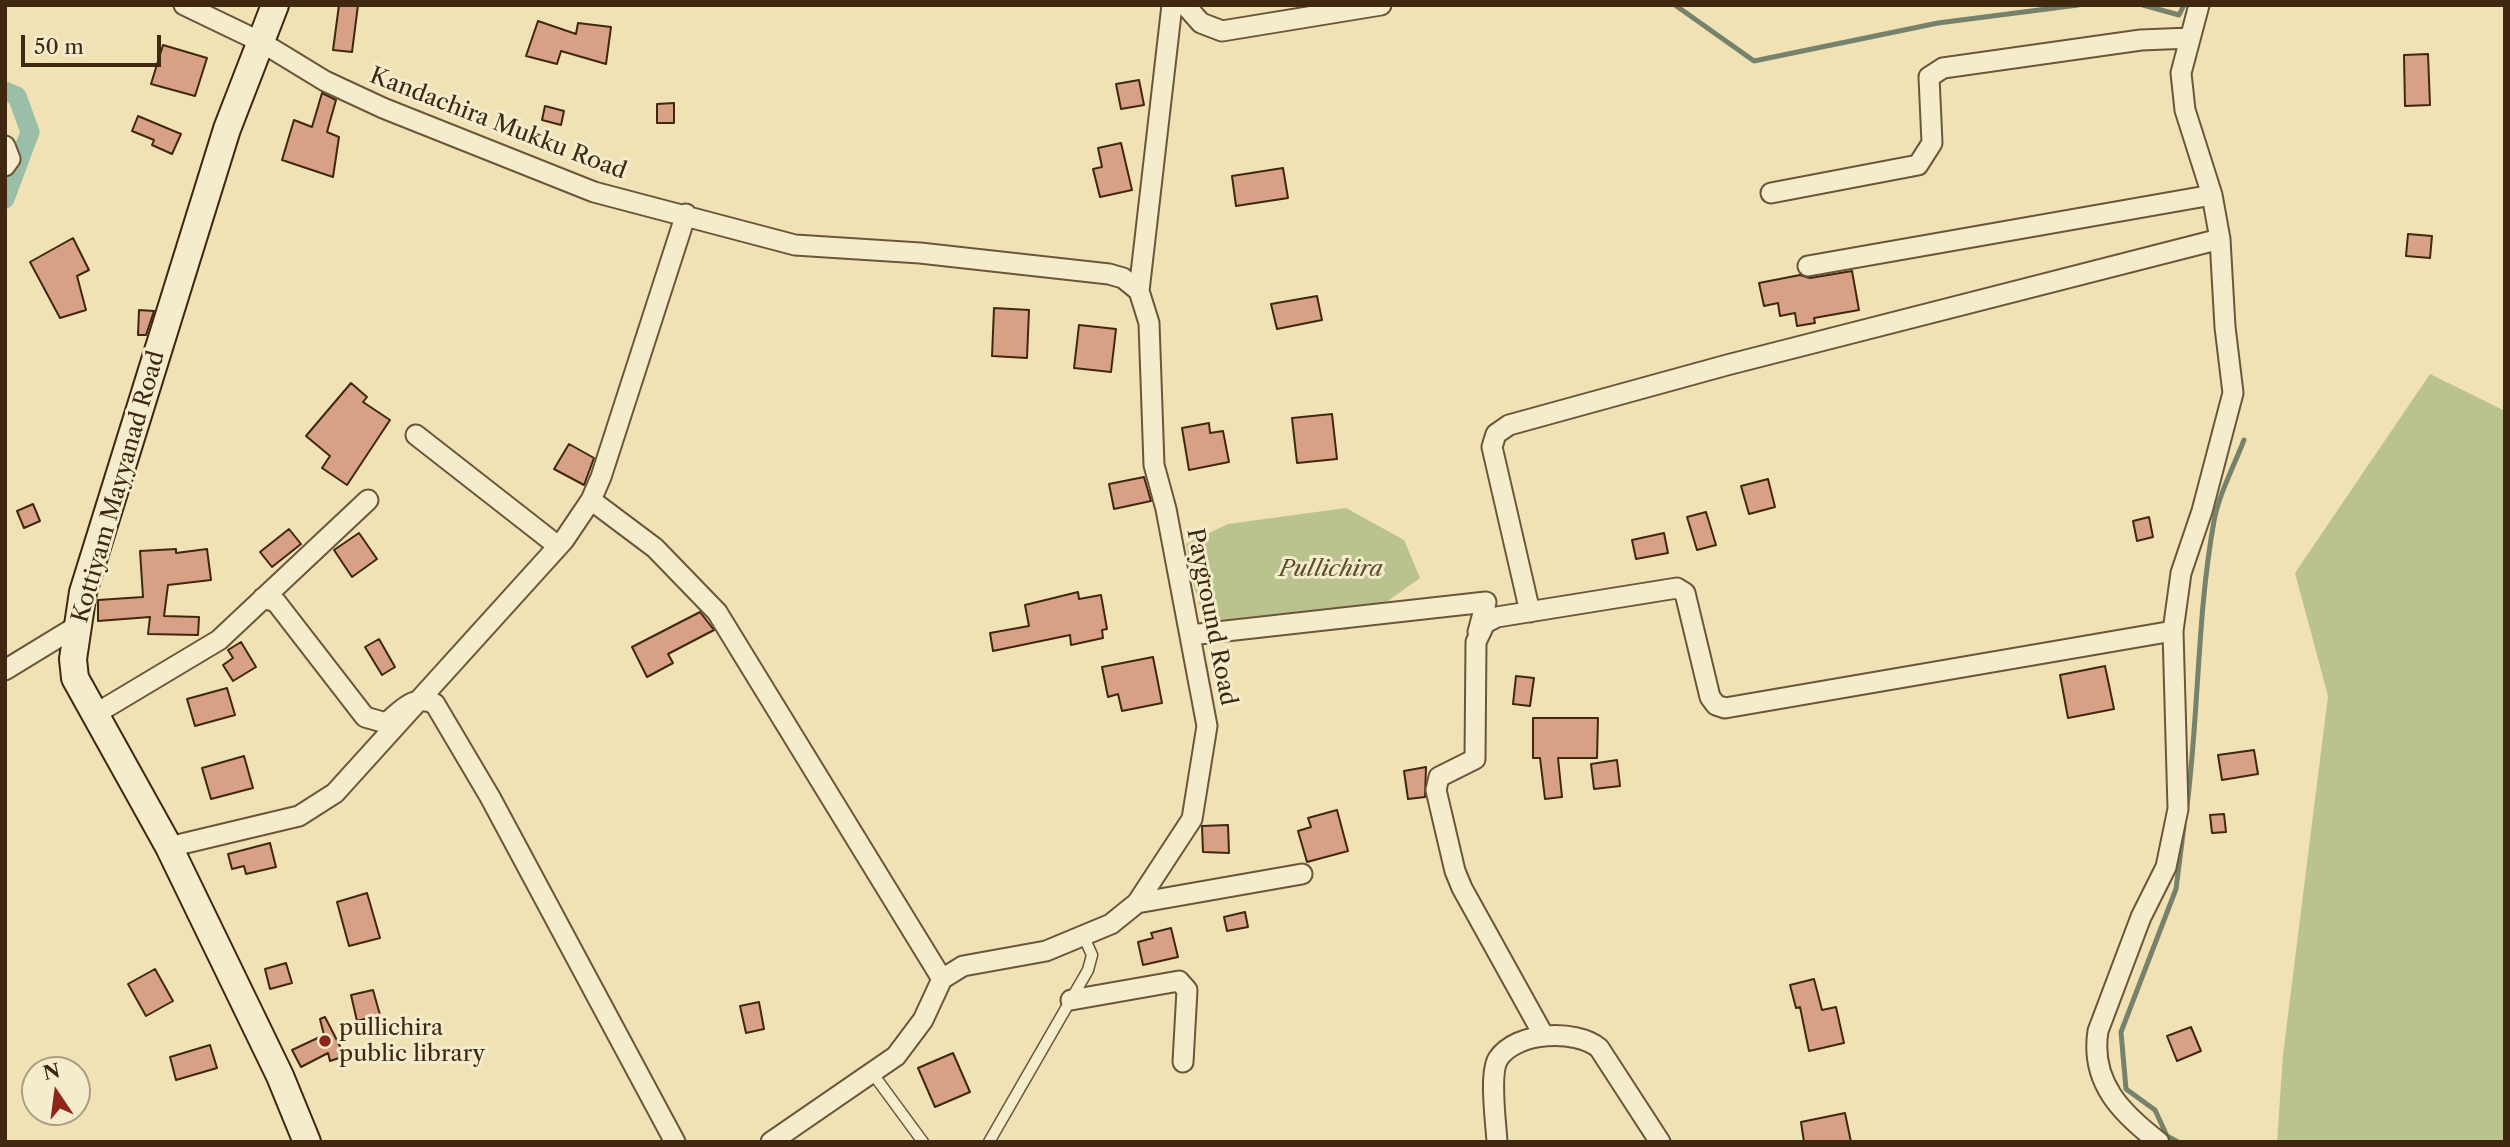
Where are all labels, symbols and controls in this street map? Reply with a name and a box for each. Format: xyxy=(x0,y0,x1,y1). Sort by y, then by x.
scale bar xyxy=(24,21,164,65)
text: 50 m xyxy=(34,34,84,59)
street label: Kandachira Mukku Road xyxy=(366,62,630,186)
street label: Kottiyam Mayyanad Road xyxy=(67,348,171,626)
street label: Payground Road xyxy=(1180,526,1242,708)
park label: Pullichira xyxy=(1279,555,1383,583)
place label: pullichira public library xyxy=(339,1014,485,1068)
marker: pullichira public library xyxy=(317,1033,333,1049)
north arrow xyxy=(21,1056,91,1126)
text: N xyxy=(41,1059,62,1085)

